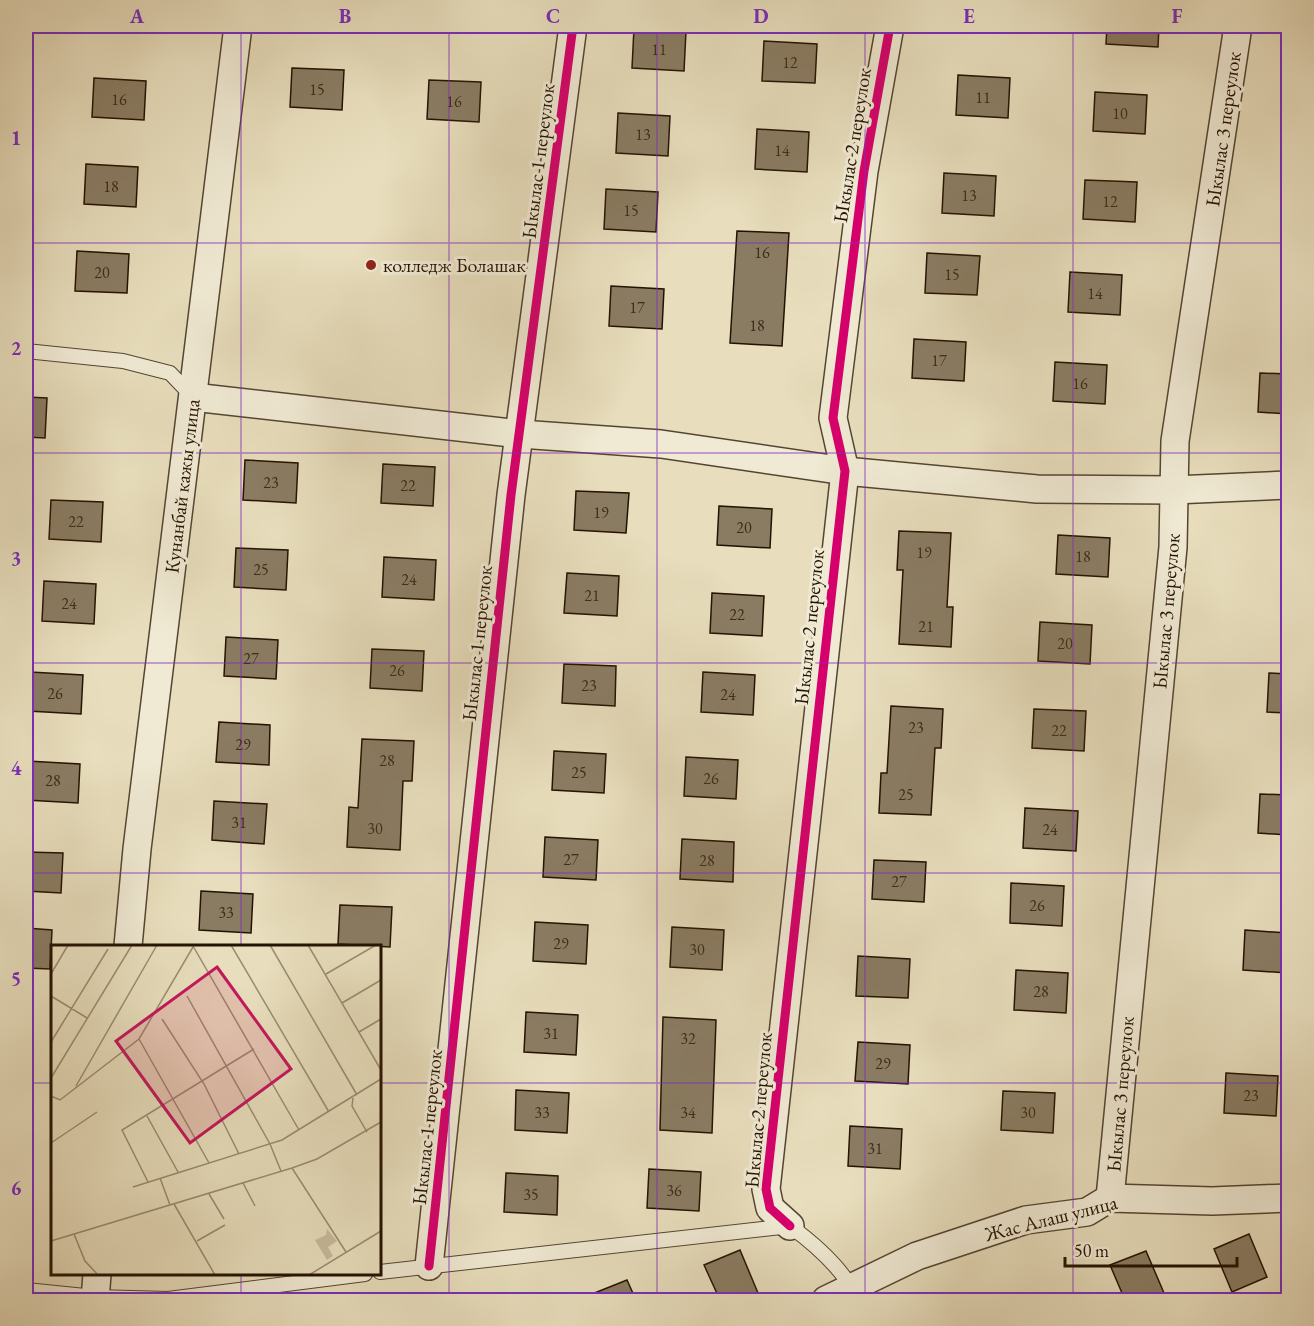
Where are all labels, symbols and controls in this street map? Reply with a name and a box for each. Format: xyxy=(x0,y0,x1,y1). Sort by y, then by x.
text: A xyxy=(129,3,145,29)
text: B xyxy=(339,3,351,29)
text: C xyxy=(546,3,560,29)
text: D xyxy=(753,3,769,29)
text: E xyxy=(963,3,975,29)
text: F xyxy=(1172,3,1183,29)
house number: 11 xyxy=(651,39,667,60)
street label: Ыкылас 3 переулок xyxy=(1199,50,1247,208)
house number: 12 xyxy=(782,52,798,73)
street label: Ыкылас 2 переулок xyxy=(827,65,877,224)
house number: 15 xyxy=(309,79,325,100)
street label: Ыкылас 1 переулок xyxy=(516,82,560,240)
house number: 11 xyxy=(975,87,991,108)
house number: 16 xyxy=(111,89,127,110)
house number: 16 xyxy=(446,91,462,112)
house number: 10 xyxy=(1112,103,1128,124)
house number: 13 xyxy=(635,124,651,145)
text: 1 xyxy=(11,125,21,151)
house number: 14 xyxy=(774,140,790,161)
house number: 18 xyxy=(103,176,119,197)
house number: 13 xyxy=(961,185,977,206)
house number: 12 xyxy=(1102,191,1118,212)
house number: 15 xyxy=(623,200,639,221)
house number: 16 xyxy=(754,242,770,263)
place label: колледж Болашак xyxy=(383,252,526,278)
marker: колледж Болашак xyxy=(364,258,378,272)
house number: 20 xyxy=(94,262,110,283)
house number: 15 xyxy=(944,264,960,285)
house number: 14 xyxy=(1087,283,1103,304)
house number: 17 xyxy=(629,297,645,318)
house number: 18 xyxy=(749,315,765,336)
text: 2 xyxy=(11,335,22,361)
house number: 17 xyxy=(931,350,947,371)
house number: 16 xyxy=(1072,373,1088,394)
street label: Кунанбай кажы улица xyxy=(158,397,206,575)
house number: 23 xyxy=(263,472,279,493)
house number: 22 xyxy=(400,475,416,496)
house number: 19 xyxy=(593,502,609,523)
house number: 22 xyxy=(68,511,84,532)
house number: 20 xyxy=(736,517,752,538)
street label: Ыкылас 3 переулок xyxy=(1146,532,1186,690)
house number: 19 xyxy=(916,542,932,563)
text: 3 xyxy=(11,545,21,571)
house number: 18 xyxy=(1075,546,1091,567)
street label: Ыкылас 2 переулок xyxy=(788,548,830,706)
house number: 25 xyxy=(253,559,269,580)
street label: Ыкылас 1 переулок xyxy=(456,564,498,722)
house number: 24 xyxy=(401,569,417,590)
house number: 21 xyxy=(584,585,600,606)
house number: 24 xyxy=(61,593,77,614)
house number: 22 xyxy=(729,604,745,625)
house number: 21 xyxy=(918,616,934,637)
house number: 20 xyxy=(1057,633,1073,654)
house number: 27 xyxy=(243,648,259,669)
house number: 26 xyxy=(389,660,405,681)
house number: 23 xyxy=(581,675,597,696)
house number: 26 xyxy=(47,683,63,704)
house number: 24 xyxy=(720,684,736,705)
house number: 23 xyxy=(908,717,924,738)
house number: 22 xyxy=(1051,720,1067,741)
house number: 29 xyxy=(235,734,251,755)
house number: 28 xyxy=(379,750,395,771)
text: 4 xyxy=(11,755,22,781)
house number: 25 xyxy=(571,762,587,783)
house number: 26 xyxy=(703,768,719,789)
house number: 28 xyxy=(45,770,61,791)
house number: 25 xyxy=(898,784,914,805)
house number: 31 xyxy=(231,812,247,833)
house number: 30 xyxy=(367,818,383,839)
house number: 24 xyxy=(1042,819,1058,840)
house number: 27 xyxy=(563,849,579,870)
house number: 28 xyxy=(699,850,715,871)
house number: 27 xyxy=(891,871,907,892)
house number: 26 xyxy=(1029,895,1045,916)
house number: 33 xyxy=(218,902,234,923)
house number: 29 xyxy=(553,933,569,954)
house number: 30 xyxy=(689,939,705,960)
inset map xyxy=(51,945,381,1275)
text: 5 xyxy=(11,965,21,991)
house number: 28 xyxy=(1033,981,1049,1002)
street label: Ыкылас 3 переулок xyxy=(1100,1015,1140,1173)
house number: 31 xyxy=(543,1023,559,1044)
house number: 32 xyxy=(680,1028,696,1049)
street label: Ыкылас 2 переулок xyxy=(738,1031,778,1189)
street label: Ыкылас 1 переулок xyxy=(406,1048,448,1206)
house number: 29 xyxy=(875,1053,891,1074)
house number: 23 xyxy=(1243,1085,1259,1106)
house number: 33 xyxy=(534,1102,550,1123)
house number: 34 xyxy=(680,1102,696,1123)
house number: 30 xyxy=(1020,1102,1036,1123)
house number: 31 xyxy=(867,1138,883,1159)
text: 6 xyxy=(11,1175,22,1201)
house number: 36 xyxy=(666,1180,682,1201)
house number: 35 xyxy=(523,1184,539,1205)
street label: Жас Алаш улица xyxy=(981,1189,1120,1247)
scale bar xyxy=(1065,1230,1238,1268)
text: 50 m xyxy=(1074,1239,1109,1262)

